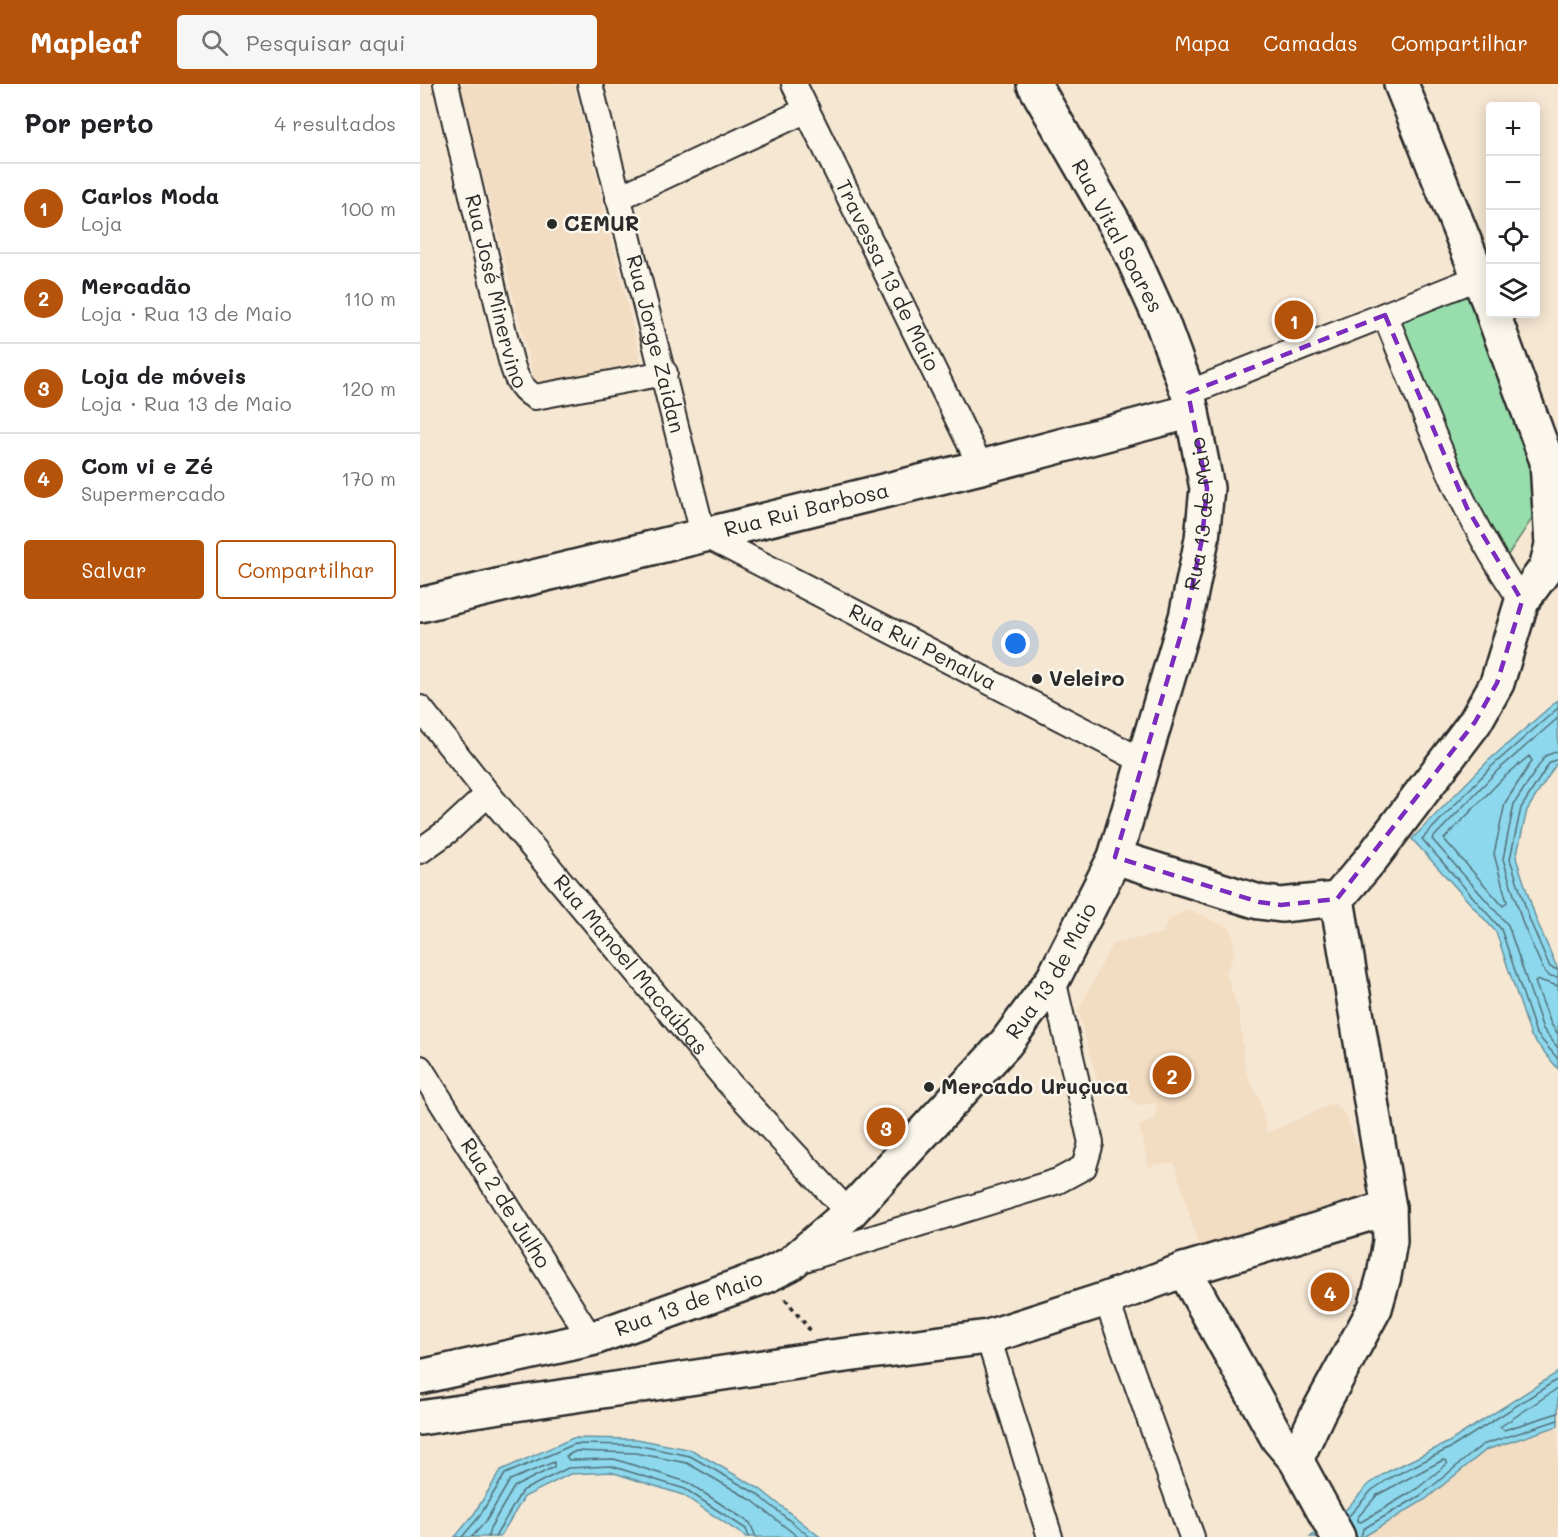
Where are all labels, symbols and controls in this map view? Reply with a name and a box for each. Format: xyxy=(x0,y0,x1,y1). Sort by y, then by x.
search box xyxy=(177,15,597,69)
text: Mapleaf xyxy=(30,24,141,60)
icon: search xyxy=(198,26,231,59)
text: Pesquisar aqui xyxy=(246,28,406,57)
text: Mapa xyxy=(1174,29,1230,56)
text: Camadas xyxy=(1263,29,1358,56)
text: Compartilhar xyxy=(1391,29,1528,56)
map controls xyxy=(1486,102,1540,318)
button: + xyxy=(1486,102,1540,156)
text: Por perto xyxy=(24,106,153,140)
text: 4 resultados xyxy=(274,110,396,136)
street label: Rua Vital Soares xyxy=(1066,154,1170,317)
button: − xyxy=(1486,156,1540,210)
street label: Travessa 13 de Maio xyxy=(831,174,947,375)
text: Carlos Moda xyxy=(81,181,219,210)
street label: Rua José Minervino xyxy=(460,191,535,393)
text: 1 xyxy=(39,195,48,221)
text: 100 m xyxy=(340,195,396,221)
place label: CEMUR xyxy=(564,209,639,236)
text: Loja xyxy=(81,210,123,236)
button: locate xyxy=(1486,210,1540,264)
marker: CEMUR xyxy=(545,217,559,231)
street label: Rua Jorge Zaidan xyxy=(621,252,692,436)
button: layers xyxy=(1486,264,1540,318)
text: Mercadão xyxy=(81,271,191,300)
text: 2 xyxy=(38,285,49,311)
text: 110 m xyxy=(343,285,396,311)
pin: 1 xyxy=(1274,298,1314,342)
text: Loja · Rua 13 de Maio xyxy=(81,300,292,326)
text: Loja de móveis xyxy=(81,361,246,390)
text: 3 xyxy=(38,375,50,401)
text: 120 m xyxy=(341,375,396,401)
text: Loja · Rua 13 de Maio xyxy=(81,390,292,416)
street label: Rua 13 de Maio xyxy=(1177,435,1219,592)
text: Com vi e Zé xyxy=(81,451,213,480)
text: 4 xyxy=(37,465,50,491)
text: 170 m xyxy=(341,465,396,491)
street label: Rua Rui Barbosa xyxy=(721,475,891,542)
text: Supermercado xyxy=(81,480,225,506)
button: Salvar xyxy=(24,540,204,599)
button: Compartilhar xyxy=(216,540,396,599)
street label: Rua Rui Penalva xyxy=(845,597,1002,695)
your location xyxy=(1001,629,1030,658)
place label: Veleiro xyxy=(1049,664,1125,691)
marker: Veleiro xyxy=(1030,672,1044,686)
street label: Rua Manoel Macaúbas xyxy=(548,868,715,1060)
street label: Rua 13 de Maio xyxy=(999,898,1102,1044)
pin: 2 xyxy=(1152,1052,1191,1098)
place label: Mercado Uruçuca xyxy=(941,1072,1128,1099)
marker: Mercado Uruçuca xyxy=(922,1080,936,1094)
pin: 3 xyxy=(866,1104,906,1150)
street label: Rua 2 de Julho xyxy=(455,1132,558,1273)
street label: Rua 13 de Maio xyxy=(611,1263,766,1341)
pin: 4 xyxy=(1310,1270,1350,1314)

